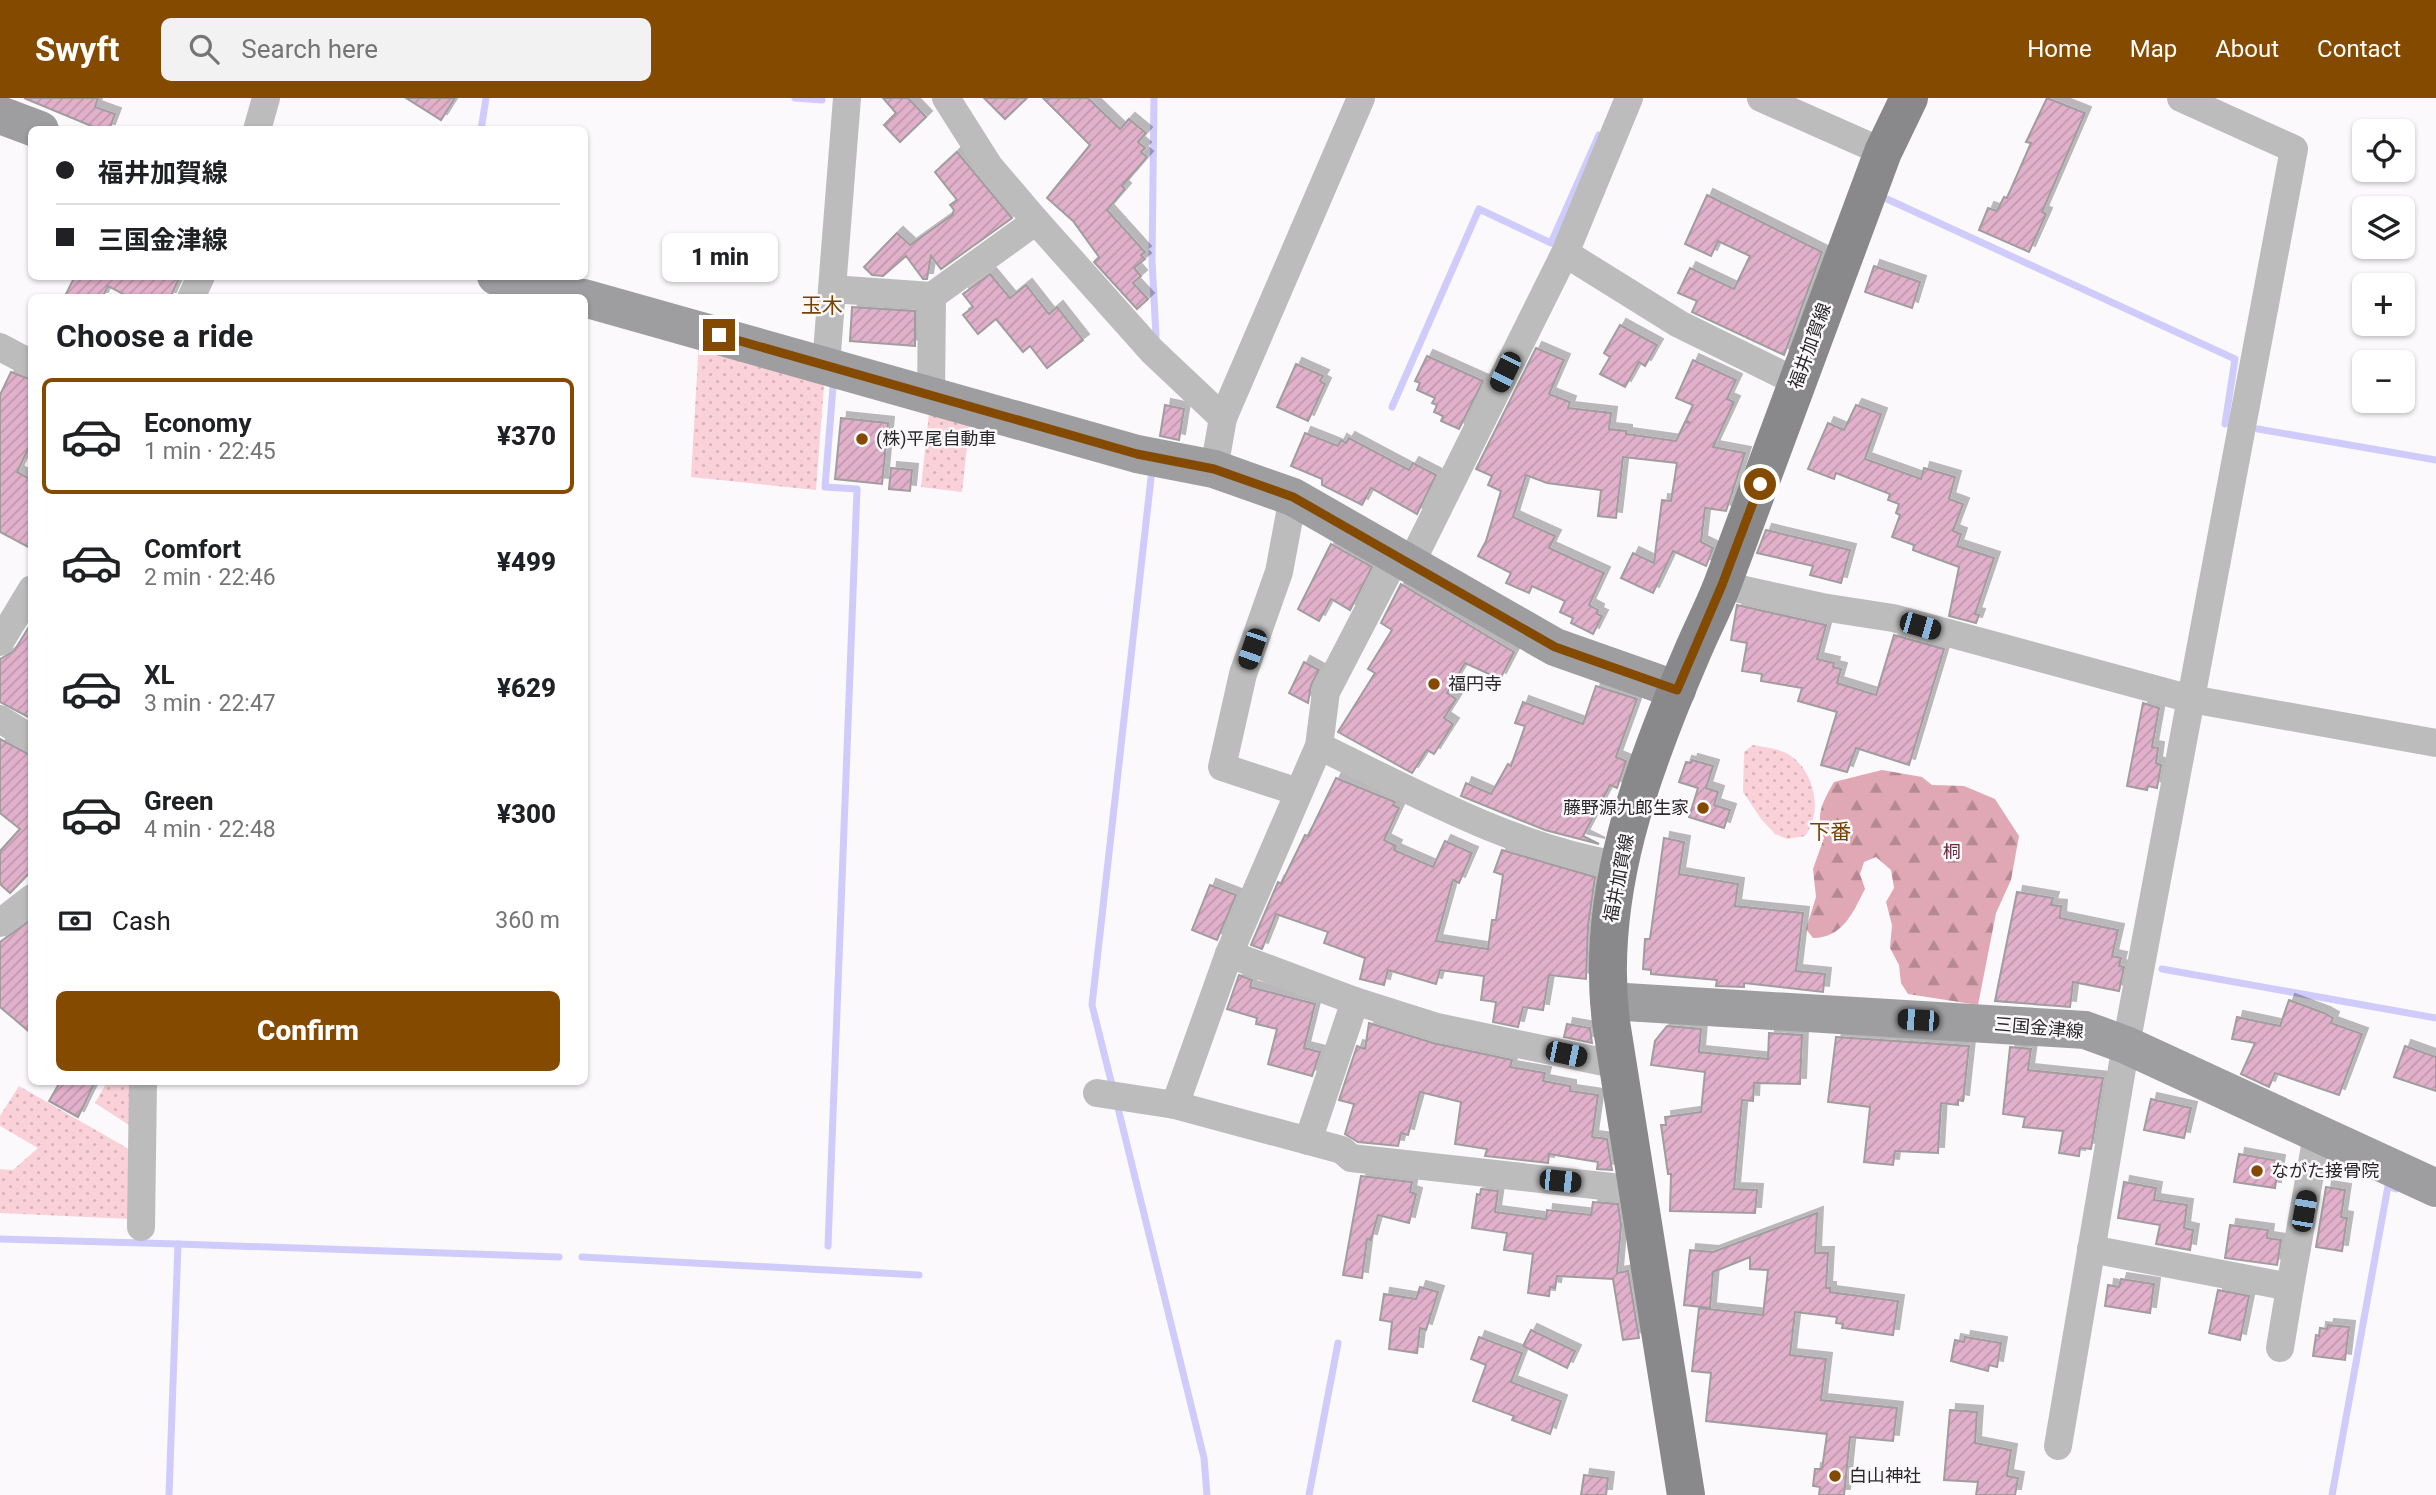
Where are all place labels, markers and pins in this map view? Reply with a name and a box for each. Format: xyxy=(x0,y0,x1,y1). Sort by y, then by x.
place label: (株)平尾自動車 xyxy=(876,428,996,450)
marker: (株)平尾自動車 xyxy=(854,431,870,447)
place label: 福円寺 xyxy=(1448,673,1502,694)
marker: 福円寺 xyxy=(1426,676,1442,692)
place label: 藤野源九郎生家 xyxy=(1563,797,1689,818)
marker: 藤野源九郎生家 xyxy=(1695,800,1711,816)
place label: ながた接骨院 xyxy=(2271,1160,2379,1181)
marker: ながた接骨院 xyxy=(2249,1163,2265,1179)
place label: 白山神社 xyxy=(1849,1465,1921,1486)
marker: 白山神社 xyxy=(1827,1468,1843,1484)

